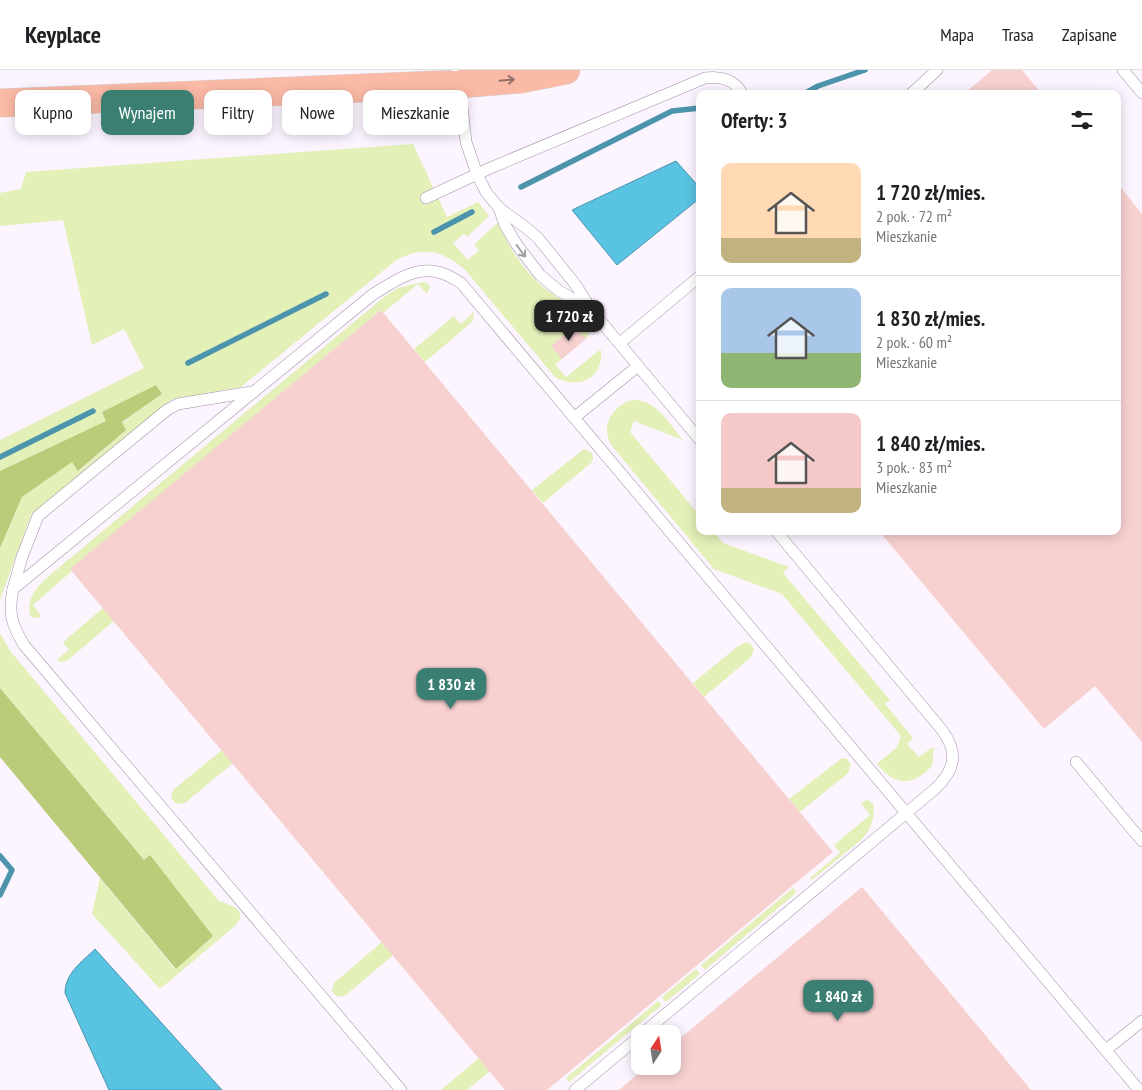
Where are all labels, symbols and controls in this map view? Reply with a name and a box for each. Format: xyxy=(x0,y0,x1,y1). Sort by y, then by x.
text: Keyplace xyxy=(25,19,101,50)
text: Mapa xyxy=(940,23,974,46)
text: Trasa xyxy=(1002,23,1034,46)
text: Zapisane xyxy=(1062,23,1117,46)
one-way arrow xyxy=(499,75,515,85)
chip: Kupno xyxy=(15,90,91,135)
chip: Wynajem xyxy=(101,90,194,135)
chip: Filtry xyxy=(204,90,272,135)
chip: Nowe xyxy=(282,90,353,135)
chip: Mieszkanie xyxy=(363,90,468,135)
icon: filters xyxy=(1068,106,1096,134)
text: Oferty: 3 xyxy=(721,107,788,134)
text: 1 720 zł/mies. xyxy=(876,179,985,206)
icon: home xyxy=(761,183,821,243)
text: 2 pok. · 72 m² xyxy=(876,206,952,226)
text: Mieszkanie xyxy=(876,226,937,246)
one-way arrow xyxy=(516,244,527,257)
pin: 1 720 zł xyxy=(517,300,621,342)
text: 1 830 zł/mies. xyxy=(876,305,985,332)
text: 1 720 zł xyxy=(545,306,593,326)
icon: home xyxy=(761,308,821,368)
text: 2 pok. · 60 m² xyxy=(876,332,952,352)
text: Mieszkanie xyxy=(876,352,937,372)
text: 1 840 zł/mies. xyxy=(876,430,985,457)
icon: home xyxy=(761,433,821,493)
text: 3 pok. · 83 m² xyxy=(876,457,952,477)
text: Mieszkanie xyxy=(876,477,937,497)
pin: 1 830 zł xyxy=(399,668,503,710)
text: 1 830 zł xyxy=(427,674,475,694)
pin: 1 840 zł xyxy=(786,980,890,1022)
text: 1 840 zł xyxy=(814,986,862,1006)
north arrow xyxy=(631,1025,681,1075)
map controls xyxy=(631,1025,681,1075)

